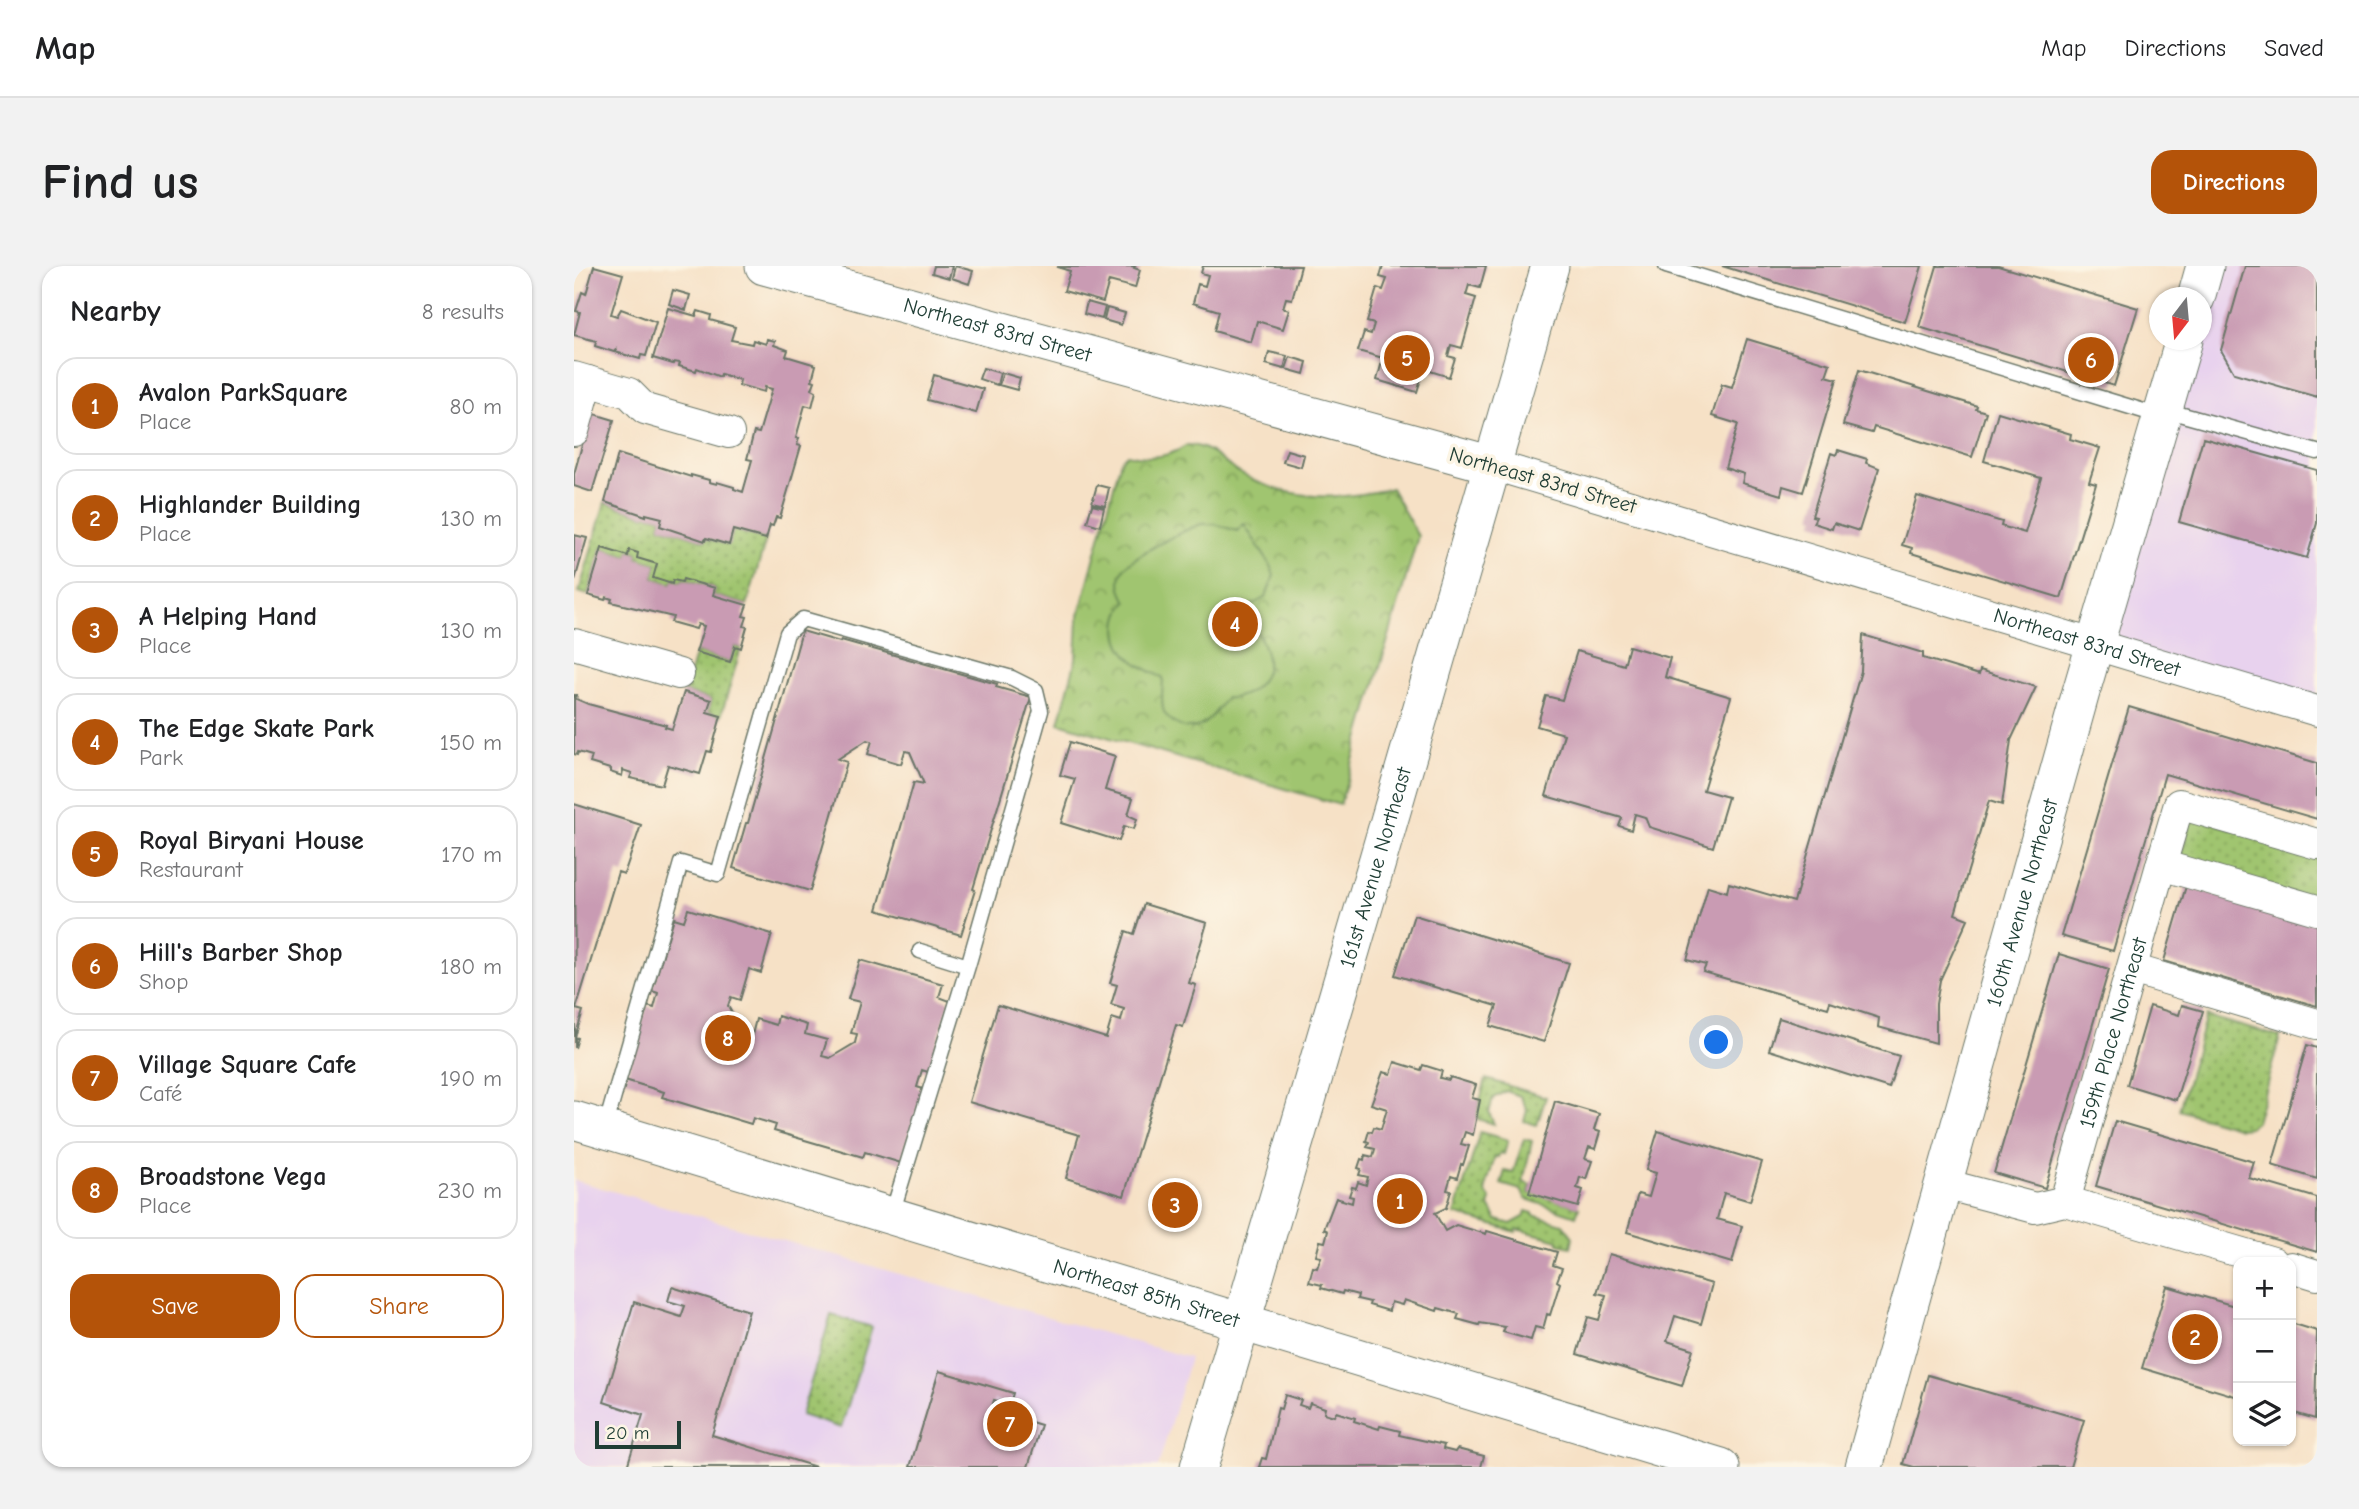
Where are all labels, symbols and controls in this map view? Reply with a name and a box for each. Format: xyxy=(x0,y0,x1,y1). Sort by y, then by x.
text: Map xyxy=(35,29,96,67)
text: Map xyxy=(2041,34,2087,62)
text: Directions xyxy=(2125,34,2226,62)
text: Saved xyxy=(2264,34,2324,62)
button: Directions xyxy=(2151,150,2317,214)
text: Find us xyxy=(42,154,198,210)
north arrow xyxy=(2149,287,2212,350)
street label: Northeast 83rd Street xyxy=(901,293,1095,367)
text: Nearby xyxy=(70,294,161,329)
text: 8 results xyxy=(422,298,504,325)
pin: 5 xyxy=(1384,332,1430,384)
pin: 6 xyxy=(2068,334,2114,386)
text: Avalon ParkSquare xyxy=(139,378,347,408)
text: 1 xyxy=(90,393,100,420)
text: 80 m xyxy=(449,393,502,420)
text: Place xyxy=(139,408,191,435)
street label: Northeast 83rd Street xyxy=(1447,442,1640,518)
text: Highlander Building xyxy=(139,490,361,520)
text: 2 xyxy=(89,505,101,532)
text: 130 m xyxy=(441,505,502,532)
text: Place xyxy=(139,520,191,547)
pin: 4 xyxy=(1212,598,1258,650)
text: A Helping Hand xyxy=(139,602,317,632)
street label: Northeast 83rd Street xyxy=(1991,603,2184,682)
text: 3 xyxy=(89,617,101,644)
text: 130 m xyxy=(441,617,502,644)
text: Place xyxy=(139,632,191,659)
text: The Edge Skate Park xyxy=(139,714,374,744)
text: 4 xyxy=(90,729,100,756)
text: 150 m xyxy=(440,729,502,756)
text: Park xyxy=(139,744,183,771)
street label: 161st Avenue Northeast xyxy=(1335,764,1416,970)
street label: 160th Avenue Northeast xyxy=(1982,795,2063,1009)
text: Royal Biryani House xyxy=(139,826,364,856)
text: 5 xyxy=(89,841,101,868)
text: 170 m xyxy=(441,841,502,868)
text: Restaurant xyxy=(139,856,243,883)
street label: 159th Place Northeast xyxy=(2075,934,2152,1131)
text: Hill's Barber Shop xyxy=(139,938,342,968)
text: 6 xyxy=(89,953,101,980)
text: 180 m xyxy=(440,953,502,980)
text: Shop xyxy=(139,968,188,995)
pin: 8 xyxy=(705,1012,751,1064)
your location xyxy=(1699,1025,1733,1059)
text: Village Square Cafe xyxy=(139,1050,356,1080)
text: 7 xyxy=(90,1065,100,1092)
text: 190 m xyxy=(440,1065,502,1092)
text: Café xyxy=(139,1080,182,1107)
text: Broadstone Vega xyxy=(139,1162,326,1192)
pin: 1 xyxy=(1377,1175,1423,1227)
text: 8 xyxy=(89,1177,101,1204)
text: 230 m xyxy=(438,1177,502,1204)
pin: 3 xyxy=(1152,1179,1198,1231)
text: Place xyxy=(139,1192,191,1219)
street label: Northeast 85th Street xyxy=(1051,1254,1243,1333)
map controls xyxy=(2233,1257,2296,1446)
button: + xyxy=(2233,1257,2296,1320)
button: Save xyxy=(70,1274,280,1338)
button: Share xyxy=(294,1274,504,1338)
pin: 2 xyxy=(2172,1311,2218,1363)
button: − xyxy=(2233,1320,2296,1383)
button: layers xyxy=(2233,1383,2296,1446)
pin: 7 xyxy=(987,1398,1033,1450)
scale bar xyxy=(595,1418,681,1450)
text: 20 m xyxy=(606,1422,650,1444)

